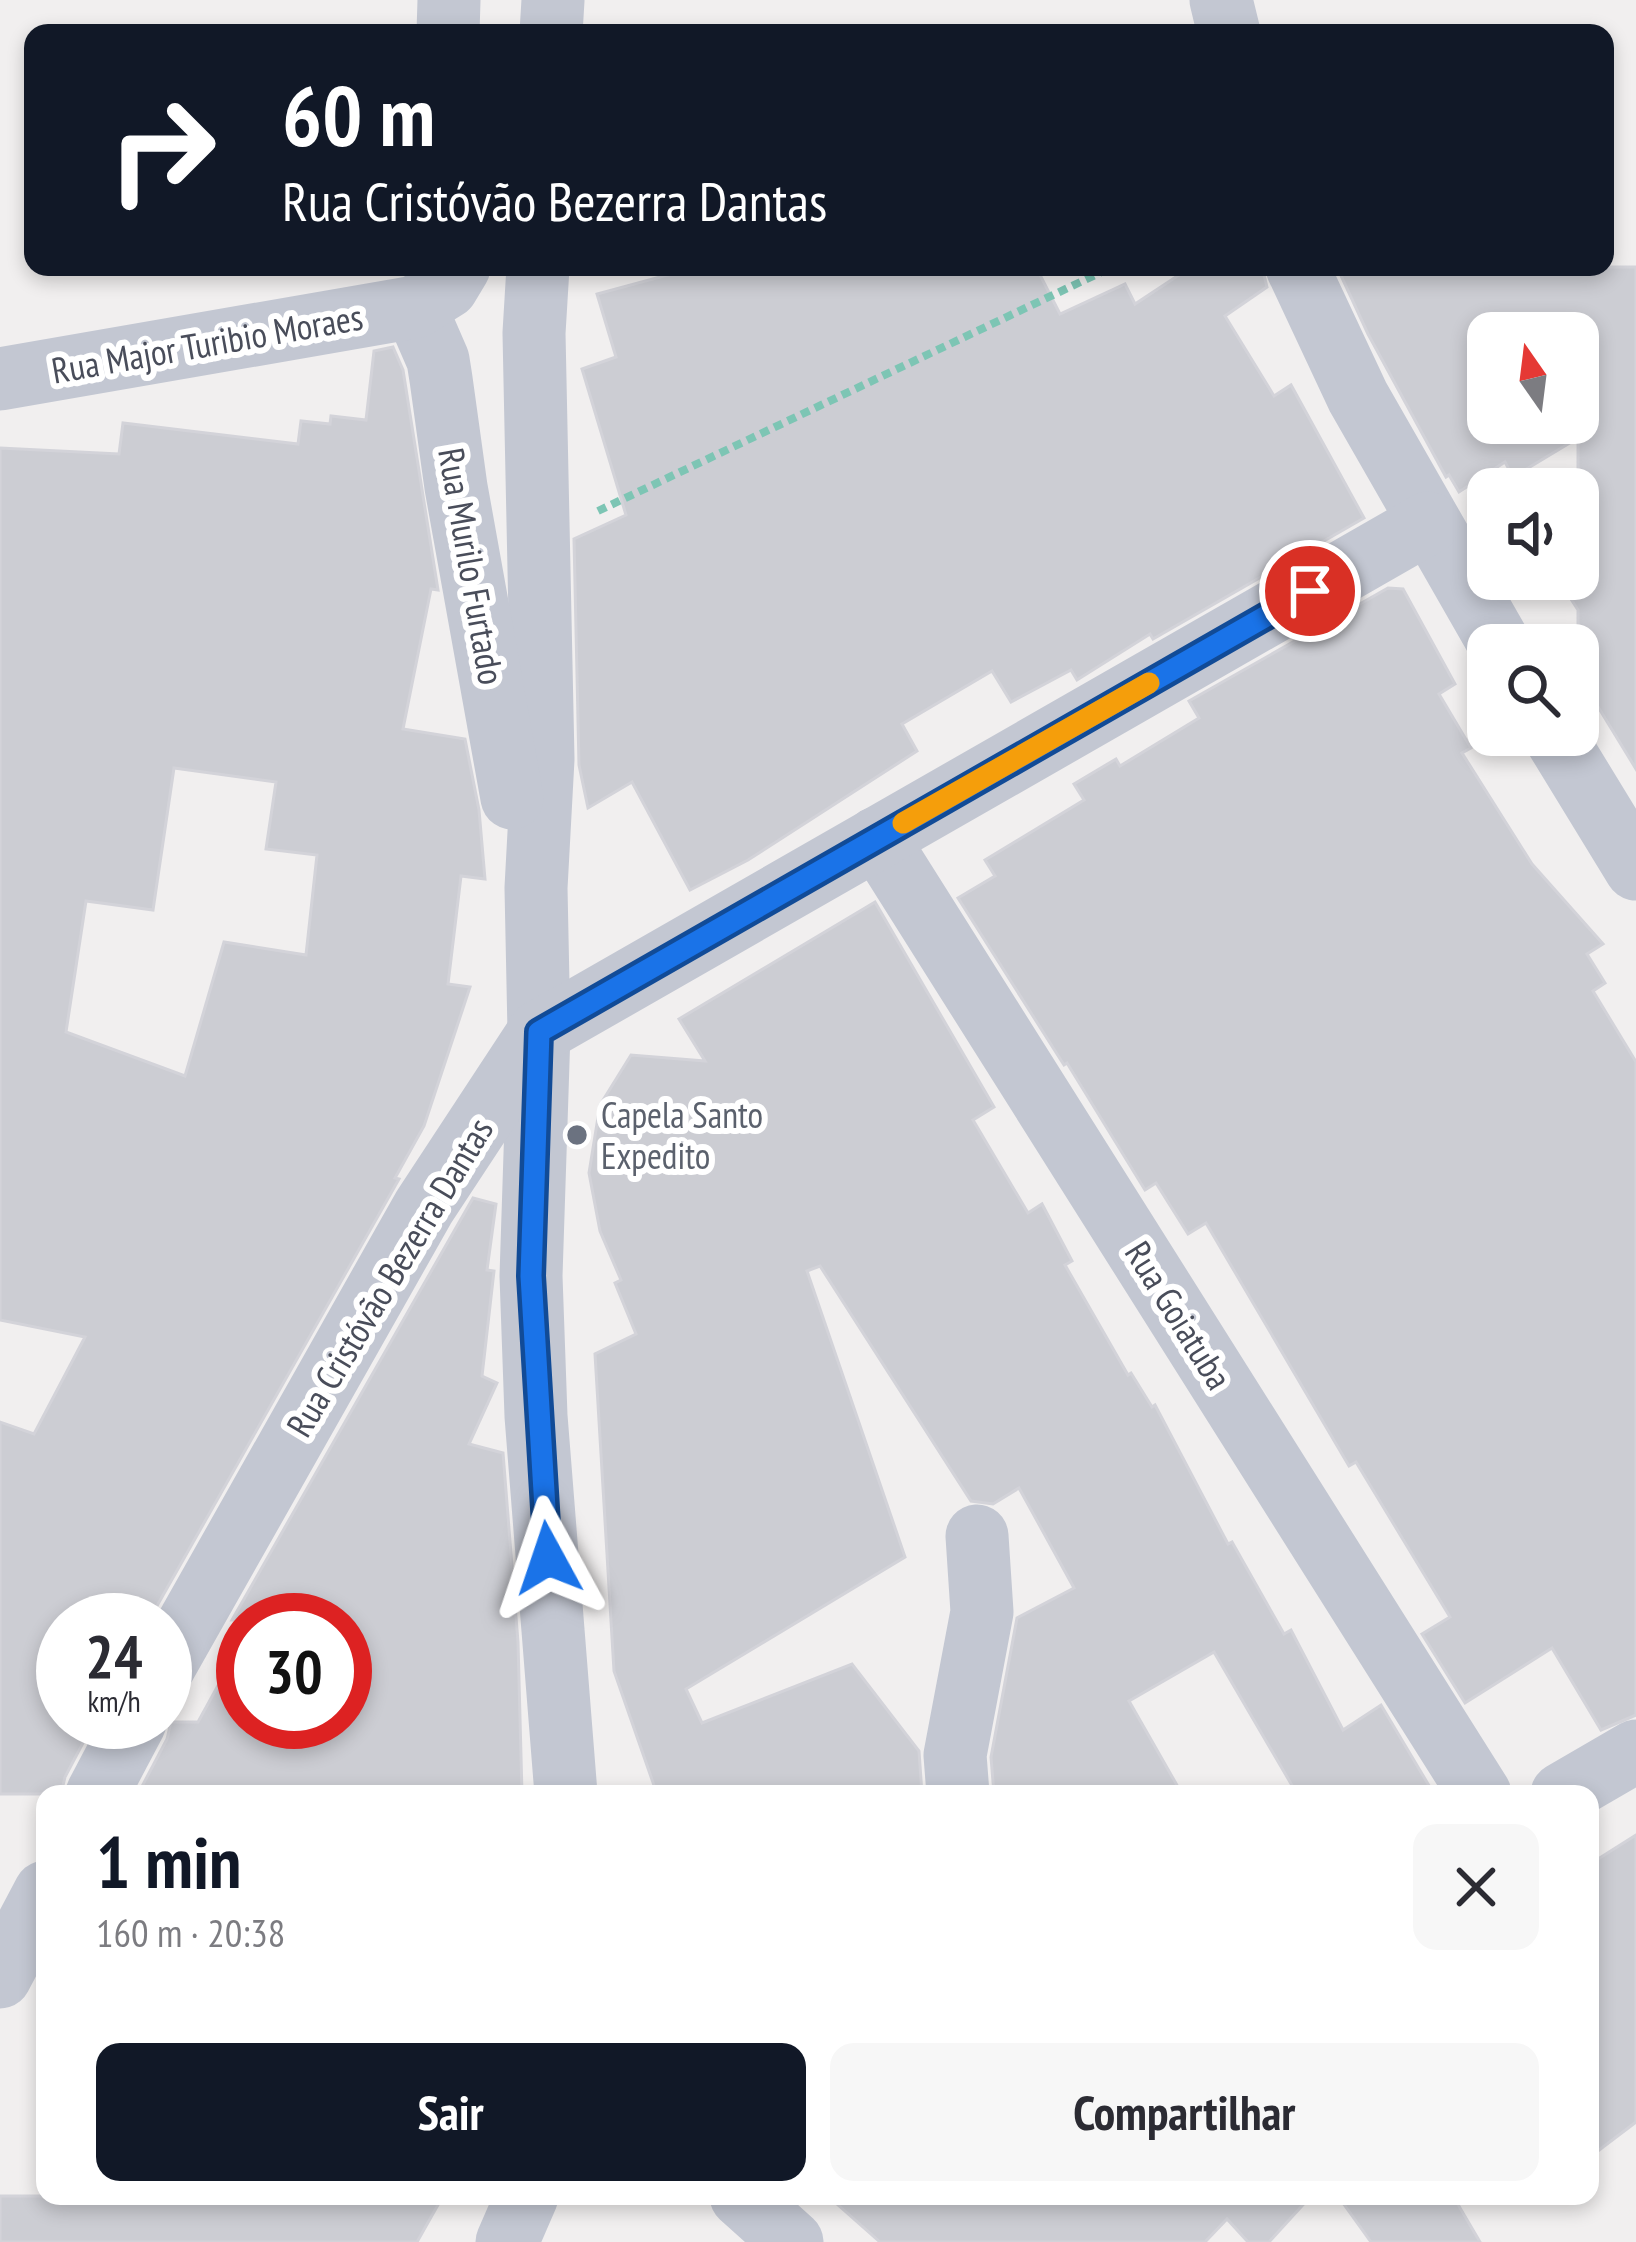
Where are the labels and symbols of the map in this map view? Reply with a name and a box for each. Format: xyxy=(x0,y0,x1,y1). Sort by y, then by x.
street label: Rua Major Turibio Moraes xyxy=(48,293,366,393)
north arrow xyxy=(1467,312,1599,444)
street label: Rua Murilo Furtado xyxy=(428,444,516,688)
pin xyxy=(1259,540,1361,642)
place label: Capela Santo Expedito xyxy=(601,1091,763,1179)
street label: Rua Cristóvão Bezerra Dantas xyxy=(275,1109,503,1445)
marker: Capela Santo Expedito xyxy=(564,1122,590,1148)
street label: Rua Goiatuba xyxy=(1115,1232,1243,1398)
position arrow xyxy=(485,1495,611,1621)
speed limit sign: 30 xyxy=(216,1593,372,1749)

